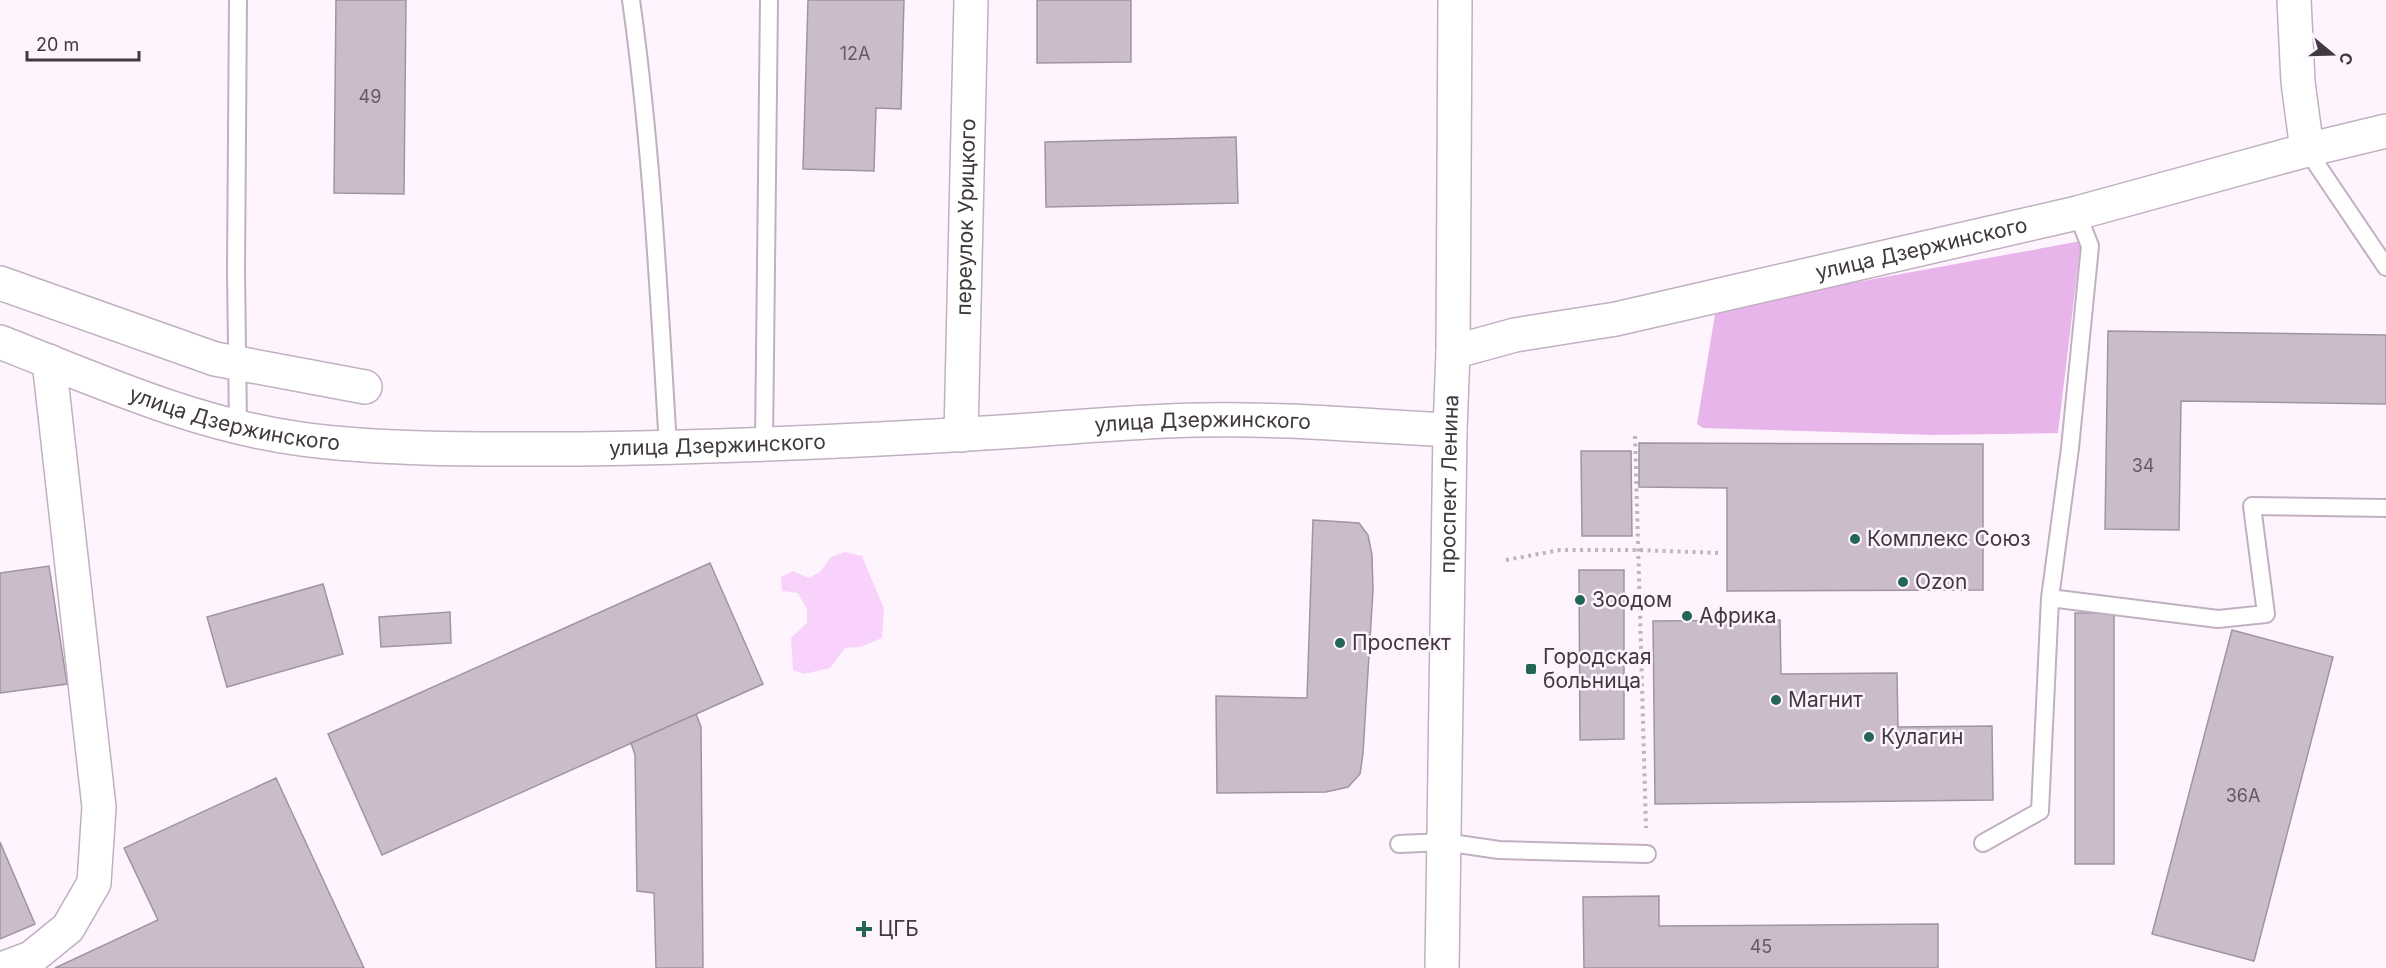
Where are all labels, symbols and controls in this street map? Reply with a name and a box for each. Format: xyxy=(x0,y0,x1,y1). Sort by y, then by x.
scale bar xyxy=(27,24,140,62)
north arrow xyxy=(2302,24,2362,84)
text: 20 m xyxy=(36,34,79,55)
house number: 12А xyxy=(840,43,870,64)
text: С xyxy=(2335,50,2358,68)
house number: 49 xyxy=(359,86,381,107)
street label: переулок Урицкого xyxy=(951,118,980,316)
street label: улица Дзержинского xyxy=(1813,212,2030,285)
street label: улица Дзержинского xyxy=(126,381,341,455)
street label: проспект Ленина xyxy=(1435,394,1463,573)
street label: улица Дзержинского xyxy=(1094,407,1312,437)
street label: улица Дзержинского xyxy=(609,429,826,461)
house number: 34 xyxy=(2132,455,2154,476)
place label: Комплекс Союз xyxy=(1867,526,2031,551)
marker: Комплекс Союз xyxy=(1848,532,1862,546)
place label: Ozon xyxy=(1915,569,1967,594)
marker: Ozon xyxy=(1896,575,1910,589)
place label: Зоодом xyxy=(1592,587,1672,612)
marker: Зоодом xyxy=(1573,593,1587,607)
place label: Африка xyxy=(1699,603,1776,628)
marker: Африка xyxy=(1680,609,1694,623)
place label: Проспект xyxy=(1352,630,1451,655)
marker: Проспект xyxy=(1333,636,1347,650)
place label: Городская больница xyxy=(1543,644,1652,693)
marker: Городская больница xyxy=(1524,662,1538,676)
place label: Магнит xyxy=(1788,687,1863,712)
marker: Магнит xyxy=(1769,693,1783,707)
place label: Кулагин xyxy=(1881,724,1963,749)
marker: Кулагин xyxy=(1862,730,1876,744)
house number: 36А xyxy=(2226,785,2260,806)
place label: ЦГБ xyxy=(878,916,919,941)
marker: ЦГБ xyxy=(855,920,873,938)
house number: 45 xyxy=(1750,936,1772,957)

